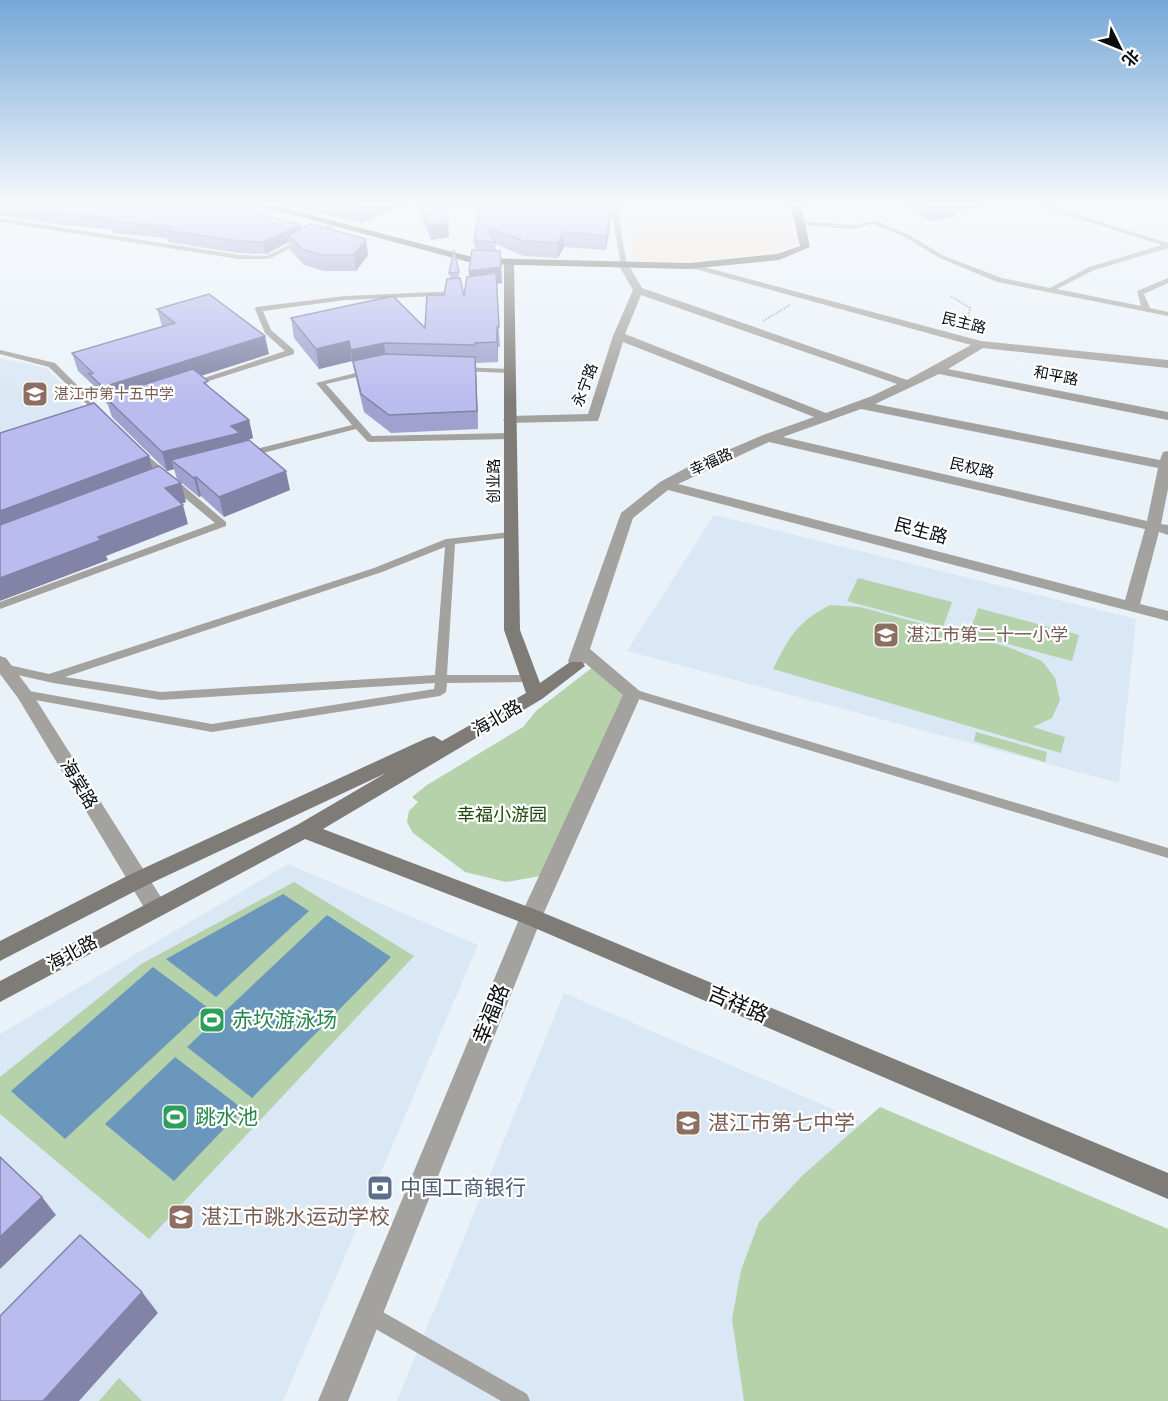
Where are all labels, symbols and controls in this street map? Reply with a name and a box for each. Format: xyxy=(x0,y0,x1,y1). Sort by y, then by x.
north arrow xyxy=(1090,18,1150,78)
text: 北 xyxy=(1118,46,1143,70)
street label: 民主路 xyxy=(940,308,988,337)
street label: 永宁路 xyxy=(568,360,601,409)
street label: 和平路 xyxy=(1032,362,1080,389)
school or university icon: 湛江市第十五中学 xyxy=(20,379,50,409)
place label: 湛江市第十五中学 xyxy=(54,384,174,403)
street label: 幸福路 xyxy=(686,444,735,479)
street label: 民权路 xyxy=(948,453,996,482)
street label: 创业路 xyxy=(484,458,503,504)
street label: 民生路 xyxy=(892,513,950,549)
school or university icon: 湛江市第二十一小学 xyxy=(871,620,901,650)
place label: 湛江市第二十一小学 xyxy=(906,624,1068,646)
street label: 海北路 xyxy=(468,695,526,741)
street label: 海棠路 xyxy=(56,755,102,813)
park label: 幸福小游园 xyxy=(457,804,547,826)
street label: 海北路 xyxy=(43,931,101,975)
street label: 幸福路 xyxy=(467,980,514,1048)
street label: 吉祥路 xyxy=(704,980,772,1027)
sports icon: 赤坎游泳场 xyxy=(197,1005,227,1035)
place label: 赤坎游泳场 xyxy=(232,1007,337,1032)
sports icon: 跳水池 xyxy=(160,1102,190,1132)
place label: 跳水池 xyxy=(195,1104,258,1129)
school or university icon: 湛江市第七中学 xyxy=(673,1108,703,1138)
place label: 湛江市第七中学 xyxy=(708,1110,855,1135)
bank icon: 中国工商银行 xyxy=(365,1173,395,1203)
place label: 中国工商银行 xyxy=(400,1175,526,1200)
school or university icon: 湛江市跳水运动学校 xyxy=(166,1202,196,1232)
place label: 湛江市跳水运动学校 xyxy=(201,1204,390,1229)

